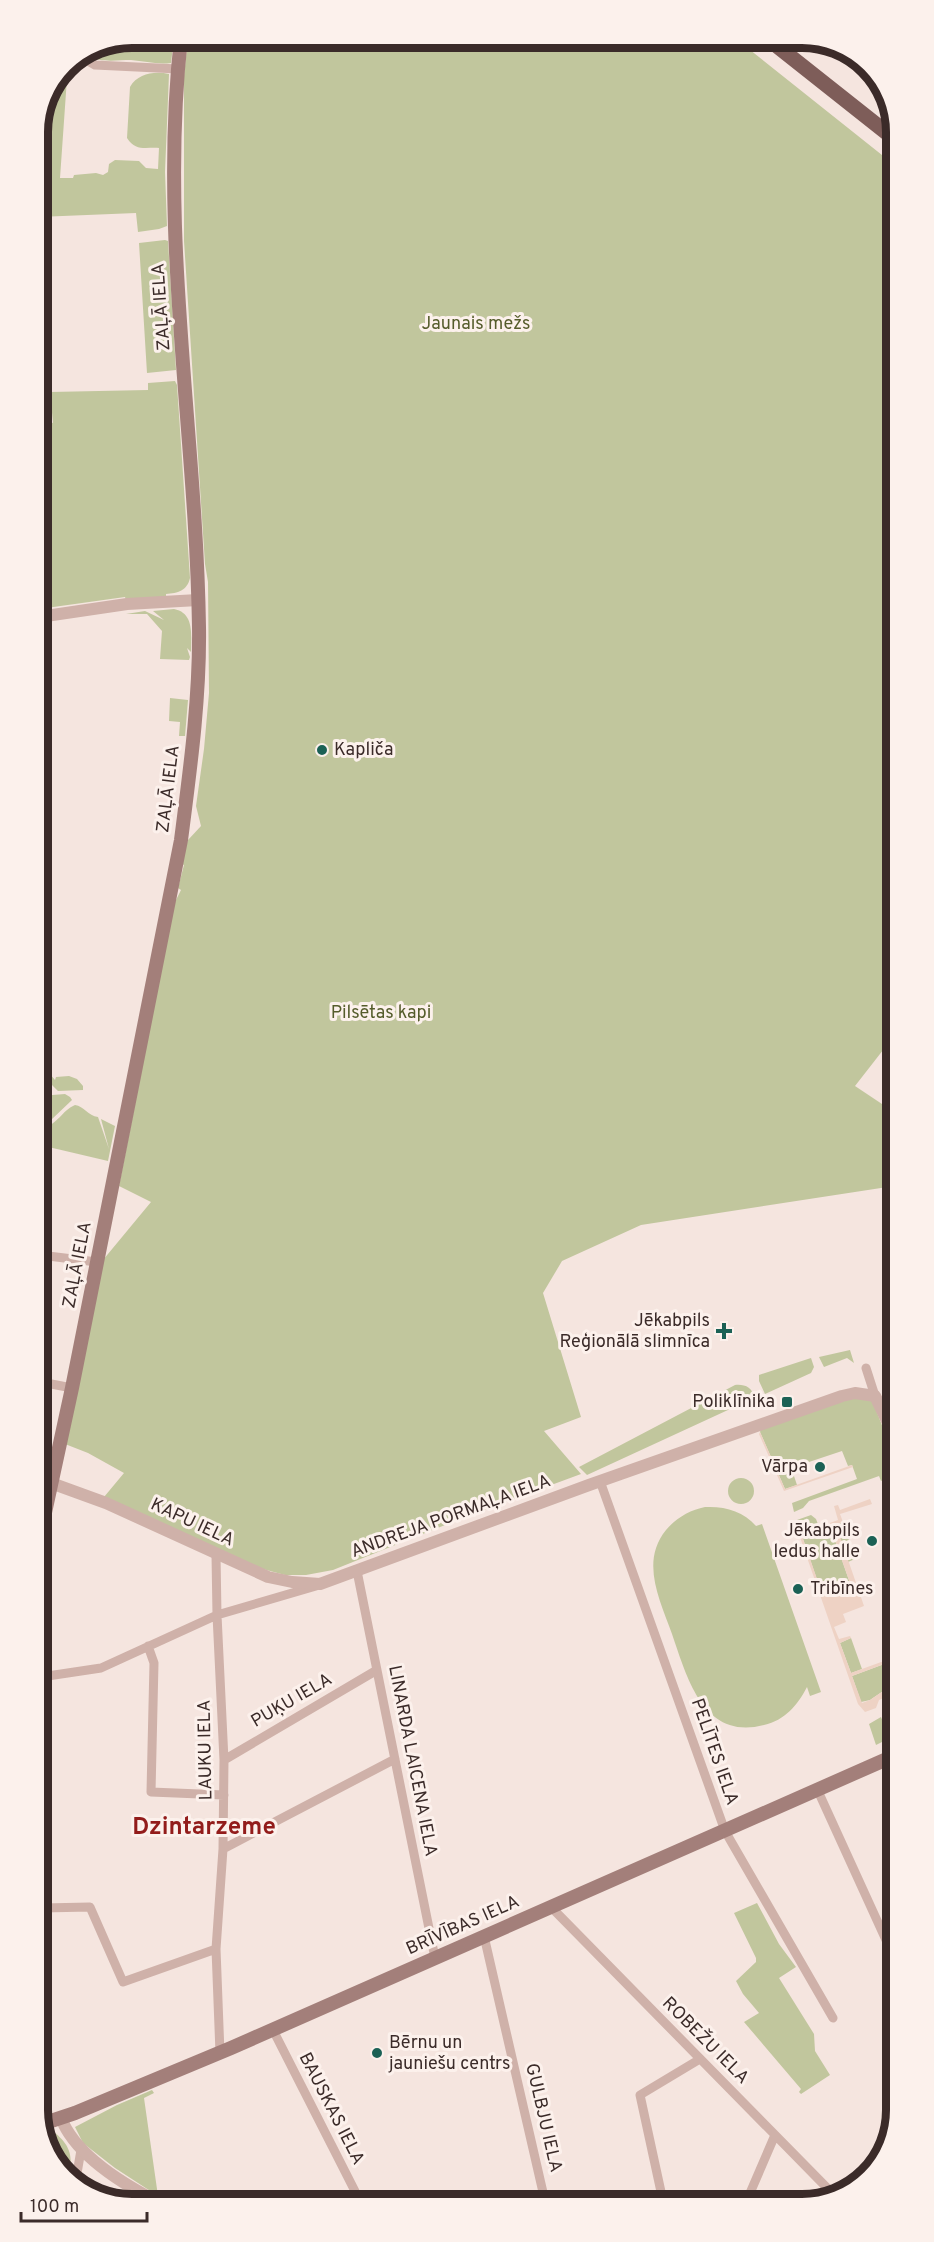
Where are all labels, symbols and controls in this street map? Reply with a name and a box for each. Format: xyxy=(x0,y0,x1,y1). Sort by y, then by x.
street label: ZAĻĀ IELA xyxy=(146,262,177,352)
park label: Jaunais mežs xyxy=(421,313,531,336)
place label: Kapliča xyxy=(334,739,393,762)
marker: Kapliča xyxy=(315,743,329,757)
street label: ZAĻĀ IELA xyxy=(151,744,186,834)
park label: Pilsētas kapi xyxy=(331,1002,431,1025)
street label: ZAĻĀ IELA xyxy=(57,1219,98,1310)
place label: Jēkabpils Reģionālā slimnīca xyxy=(560,1310,710,1354)
marker: Jēkabpils Reģionālā slimnīca xyxy=(715,1322,733,1340)
place label: Poliklīnika xyxy=(692,1391,775,1414)
marker: Poliklīnika xyxy=(780,1395,794,1409)
place label: Vārpa xyxy=(761,1456,808,1479)
marker: Vārpa xyxy=(813,1460,827,1474)
street label: ANDREJA PORMAĻA IELA xyxy=(348,1470,554,1564)
street label: KAPU IELA xyxy=(146,1494,238,1552)
place label: Jēkabpils ledus halle xyxy=(774,1520,860,1564)
marker: Jēkabpils ledus halle xyxy=(865,1534,879,1548)
place label: Tribīnes xyxy=(810,1578,873,1601)
marker: Tribīnes xyxy=(791,1582,805,1596)
street label: LINARDA LAICENA IELA xyxy=(382,1663,442,1859)
street label: PUĶU IELA xyxy=(247,1669,337,1733)
street label: PELĪTES IELA xyxy=(685,1695,744,1808)
street label: LAUKU IELA xyxy=(194,1699,218,1801)
district label: Dzintarzeme xyxy=(132,1813,276,1843)
street label: BRĪVĪBAS IELA xyxy=(402,1890,523,1961)
street label: ROBEŽU IELA xyxy=(657,1991,755,2089)
place label: Bērnu un jauniešu centrs xyxy=(388,2032,510,2076)
marker: Bērnu un jauniešu centrs xyxy=(370,2046,384,2060)
street label: BAUSKAS IELA xyxy=(293,2049,369,2169)
street label: GULBJU IELA xyxy=(519,2061,567,2175)
scale bar xyxy=(21,2185,147,2223)
text: 100 m xyxy=(30,2196,79,2219)

